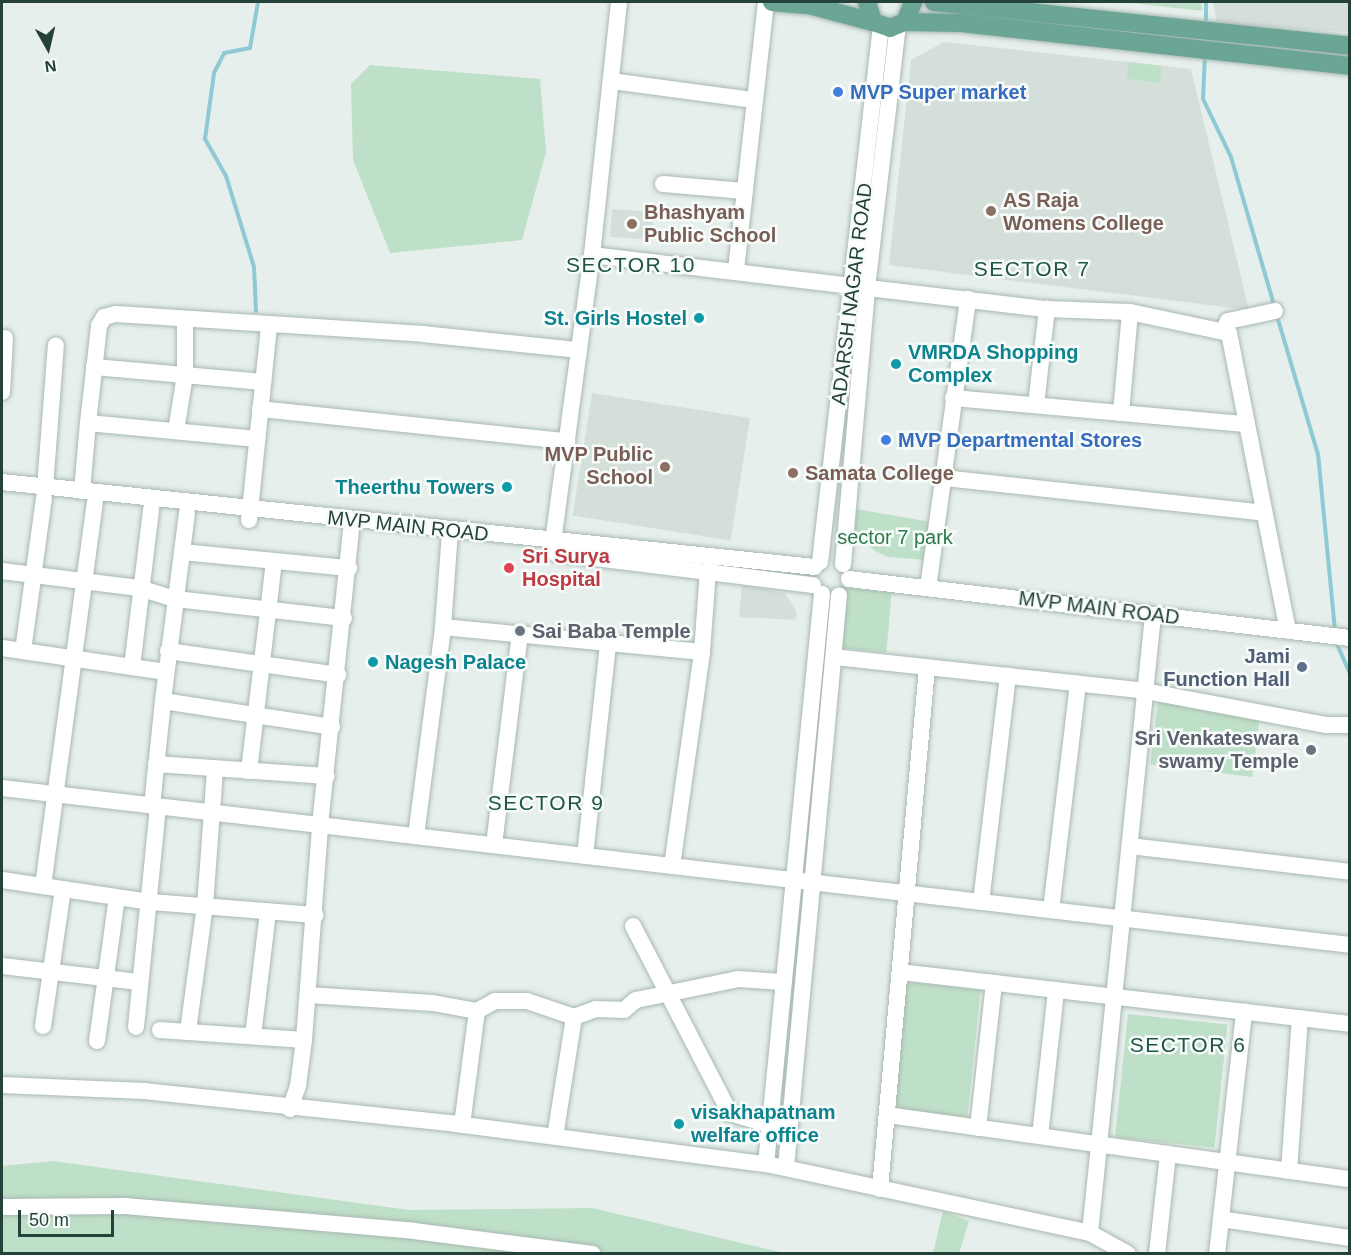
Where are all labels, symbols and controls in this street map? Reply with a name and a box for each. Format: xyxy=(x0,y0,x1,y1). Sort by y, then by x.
north arrow xyxy=(18,18,78,78)
text: N xyxy=(44,57,57,76)
place label: MVP Super market xyxy=(850,80,1027,104)
marker: MVP Super market xyxy=(831,85,845,99)
street label: ADARSH NAGAR ROAD xyxy=(826,182,878,406)
place label: AS Raja Womens College xyxy=(1003,188,1164,235)
place label: Bhashyam Public School xyxy=(644,201,776,248)
marker: AS Raja Womens College xyxy=(984,204,998,218)
marker: Bhashyam Public School xyxy=(625,217,639,231)
district label: SECTOR 10 xyxy=(566,252,696,278)
district label: SECTOR 7 xyxy=(974,256,1090,282)
place label: St. Girls Hostel xyxy=(544,306,687,330)
marker: St. Girls Hostel xyxy=(692,311,706,325)
place label: VMRDA Shopping Complex xyxy=(908,340,1079,387)
marker: VMRDA Shopping Complex xyxy=(889,357,903,371)
place label: MVP Departmental Stores xyxy=(898,428,1143,452)
marker: MVP Departmental Stores xyxy=(879,433,893,447)
place label: MVP Public School xyxy=(544,443,653,490)
marker: MVP Public School xyxy=(658,460,672,474)
place label: Samata College xyxy=(805,461,954,485)
marker: Samata College xyxy=(786,466,800,480)
place label: Theerthu Towers xyxy=(335,475,495,499)
marker: Theerthu Towers xyxy=(500,480,514,494)
street label: MVP MAIN ROAD xyxy=(326,506,490,546)
park label: sector 7 park xyxy=(837,525,953,549)
place label: Sri Surya Hospital xyxy=(522,544,610,591)
marker: Sri Surya Hospital xyxy=(500,559,518,577)
street label: MVP MAIN ROAD xyxy=(1017,586,1181,630)
place label: Sai Baba Temple xyxy=(532,619,691,643)
marker: Sai Baba Temple xyxy=(513,624,527,638)
place label: Jami Function Hall xyxy=(1163,644,1290,691)
place label: Nagesh Palace xyxy=(385,650,526,674)
marker: Nagesh Palace xyxy=(366,655,380,669)
marker: Jami Function Hall xyxy=(1295,660,1309,674)
place label: Sri Venkateswara swamy Temple xyxy=(1134,726,1299,773)
marker: Sri Venkateswara swamy Temple xyxy=(1304,743,1318,757)
district label: SECTOR 9 xyxy=(488,790,604,816)
district label: SECTOR 6 xyxy=(1130,1032,1246,1058)
place label: visakhapatnam welfare office xyxy=(691,1100,836,1147)
marker: visakhapatnam welfare office xyxy=(672,1117,686,1131)
scale bar xyxy=(21,1198,117,1236)
text: 50 m xyxy=(29,1210,69,1230)

